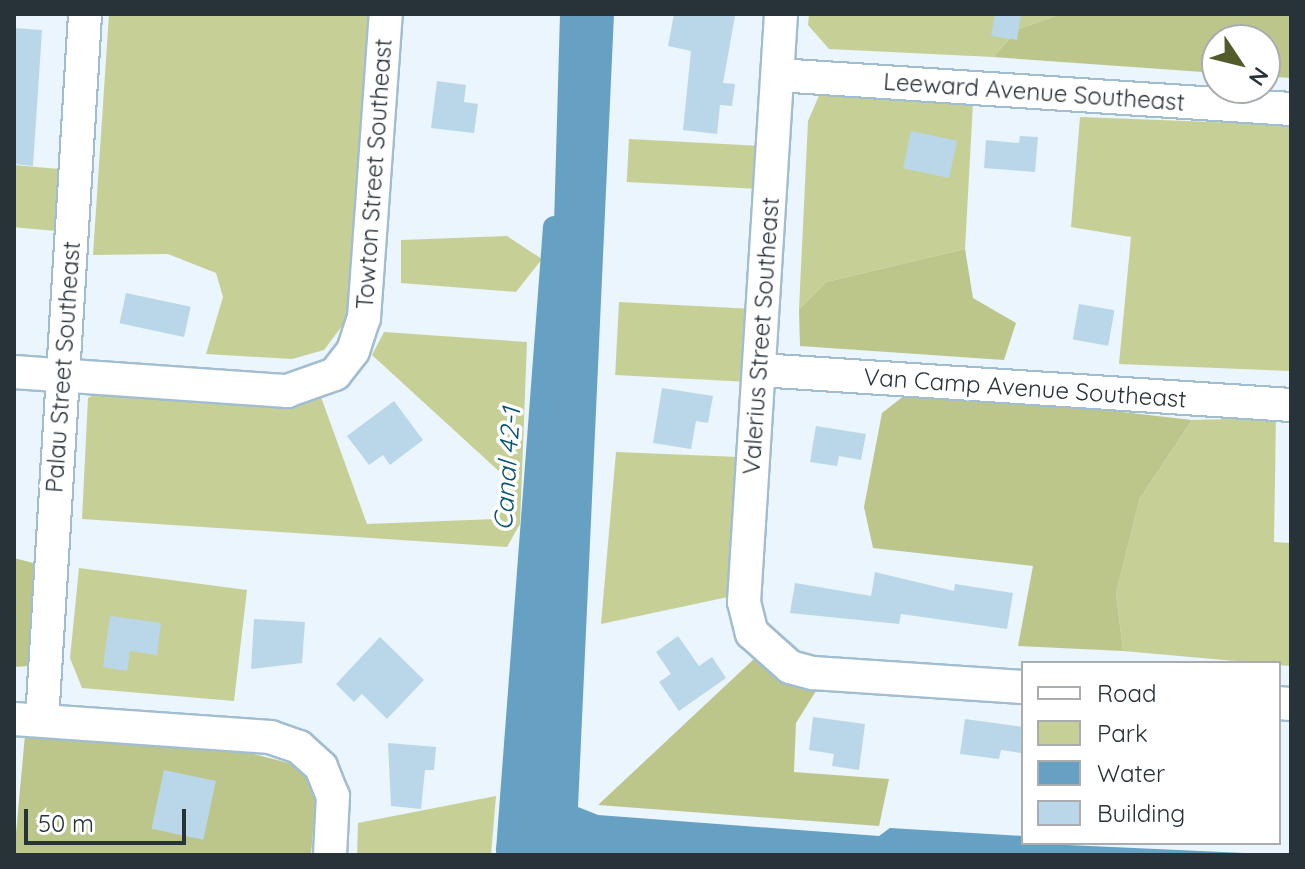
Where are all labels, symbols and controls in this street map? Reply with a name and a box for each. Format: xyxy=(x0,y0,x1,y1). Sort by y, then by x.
north arrow xyxy=(1201,24,1281,104)
street label: Towton Street Southeast xyxy=(350,38,398,310)
text: N xyxy=(1243,62,1275,91)
street label: Leeward Avenue Southeast xyxy=(882,67,1186,117)
street label: Valerius Street Southeast xyxy=(737,196,785,476)
street label: Palau Street Southeast xyxy=(40,240,86,494)
street label: Van Camp Avenue Southeast xyxy=(863,362,1187,414)
water label: Canal 42-1 xyxy=(487,406,527,532)
legend xyxy=(1021,661,1281,845)
text: Road xyxy=(1097,678,1157,708)
text: Park xyxy=(1097,718,1148,748)
text: Water xyxy=(1097,758,1165,788)
scale bar xyxy=(28,793,190,843)
text: Building xyxy=(1097,798,1185,828)
text: 50 m xyxy=(38,808,94,838)

